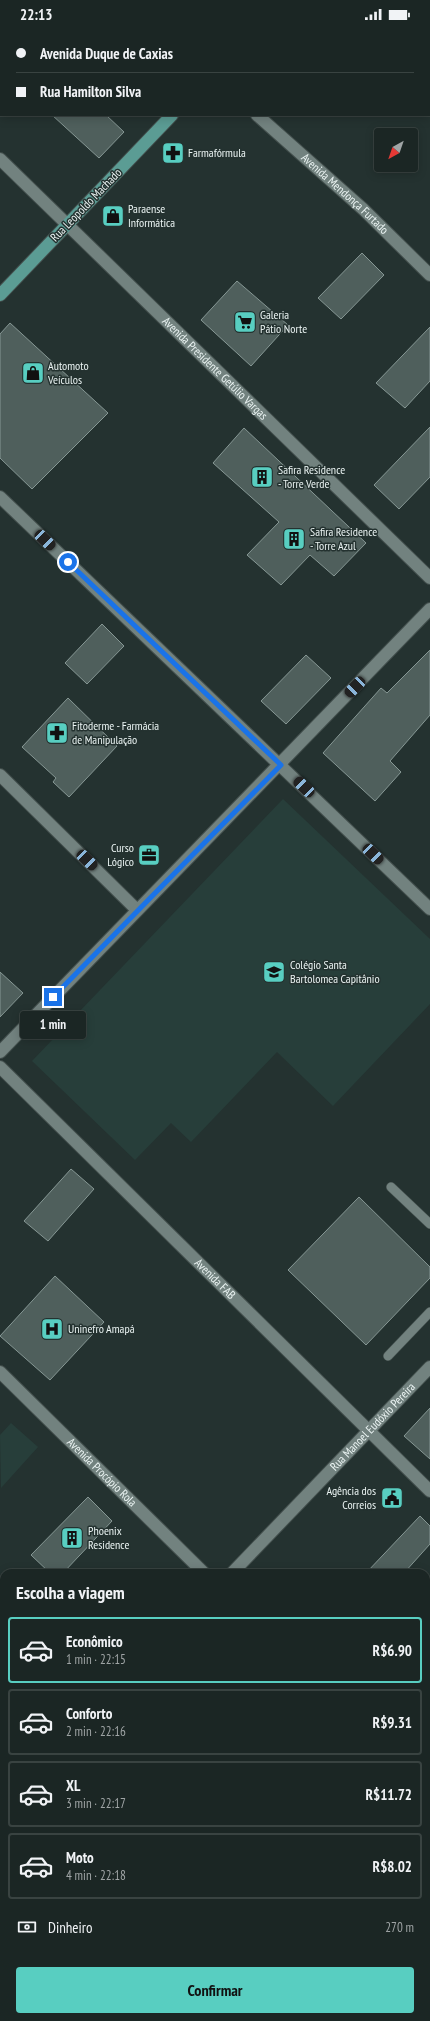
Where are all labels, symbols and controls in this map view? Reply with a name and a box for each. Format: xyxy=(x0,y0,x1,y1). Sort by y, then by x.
text: 22:13 xyxy=(20,5,52,24)
text: Avenida Duque de Caxias xyxy=(40,44,173,63)
text: Rua Hamilton Silva xyxy=(40,82,141,101)
north arrow xyxy=(374,128,418,172)
map controls xyxy=(374,128,418,172)
pharmacy icon: Farmafórmula xyxy=(160,140,186,166)
place label: Farmafórmula xyxy=(188,145,246,160)
street label: Avenida Mendonça Furtado xyxy=(298,150,392,237)
street label: Rua Leopoldo Machado xyxy=(47,165,124,244)
place label: Paraense Informática xyxy=(128,201,175,230)
shop icon: Paraense Informática xyxy=(100,203,126,229)
place label: Galeria Pátio Norte xyxy=(260,307,307,336)
supermarket icon: Galeria Pátio Norte xyxy=(232,309,258,335)
street label: Avenida Presidente Getúlio Vargas xyxy=(159,313,271,423)
place label: Automoto Veículos xyxy=(47,358,89,387)
shop icon: Automoto Veículos xyxy=(20,360,46,386)
place label: Safira Residence - Torre Verde xyxy=(278,462,345,491)
building icon: Safira Residence - Torre Verde xyxy=(249,464,275,490)
place label: Safira Residence - Torre Azul xyxy=(310,524,377,553)
building icon: Safira Residence - Torre Azul xyxy=(281,526,307,552)
car xyxy=(32,527,58,553)
route start xyxy=(59,553,77,571)
car xyxy=(342,674,368,700)
place label: Fitoderme - Farmácia de Manipulação xyxy=(72,718,159,747)
pharmacy icon: Fitoderme - Farmácia de Manipulação xyxy=(44,720,70,746)
car xyxy=(291,774,317,800)
place label: Curso Lógico xyxy=(107,840,134,869)
car xyxy=(360,841,386,867)
office icon: Curso Lógico xyxy=(136,842,162,868)
car xyxy=(74,847,100,873)
place label: Colégio Santa Bartolomea Capitânio xyxy=(290,957,380,986)
school or university icon: Colégio Santa Bartolomea Capitânio xyxy=(261,959,287,985)
route end xyxy=(44,988,62,1006)
callout: 1 min xyxy=(20,1011,86,1039)
text: 1 min xyxy=(40,1016,66,1033)
street label: Avenida FAB xyxy=(192,1255,239,1302)
hospital icon: Uninefro Amapá xyxy=(39,1316,65,1342)
place label: Uninefro Amapá xyxy=(68,1321,135,1336)
street label: Rua Manoel Eudóxio Pereira xyxy=(327,1379,418,1473)
street label: Avenida Procópio Rola xyxy=(64,1434,140,1510)
place label: Agência dos Correios xyxy=(326,1483,376,1512)
public building icon: Agência dos Correios xyxy=(379,1485,405,1511)
place label: Phoenix Residence xyxy=(88,1523,129,1552)
building icon: Phoenix Residence xyxy=(59,1525,85,1551)
text: Escolha a viagem xyxy=(16,1581,125,1604)
icon: car xyxy=(18,1632,54,1668)
text: Econômico xyxy=(66,1632,123,1651)
text: R$6.90 xyxy=(373,1641,412,1660)
text: 1 min · 22:15 xyxy=(66,1651,126,1668)
icon: car xyxy=(18,1704,54,1740)
text: Conforto xyxy=(66,1704,112,1723)
text: R$9.31 xyxy=(373,1713,412,1732)
text: 2 min · 22:16 xyxy=(66,1723,126,1740)
icon: car xyxy=(18,1776,54,1812)
text: XL xyxy=(66,1776,80,1795)
text: R$11.72 xyxy=(365,1785,412,1804)
text: 3 min · 22:17 xyxy=(66,1795,126,1812)
icon: car xyxy=(18,1848,54,1884)
text: Moto xyxy=(66,1848,94,1867)
text: R$8.02 xyxy=(373,1857,412,1876)
text: 4 min · 22:18 xyxy=(66,1867,126,1884)
icon: cash xyxy=(16,1916,38,1938)
text: Dinheiro xyxy=(48,1918,92,1937)
text: 270 m xyxy=(385,1919,414,1936)
button: Confirmar xyxy=(16,1967,414,2013)

